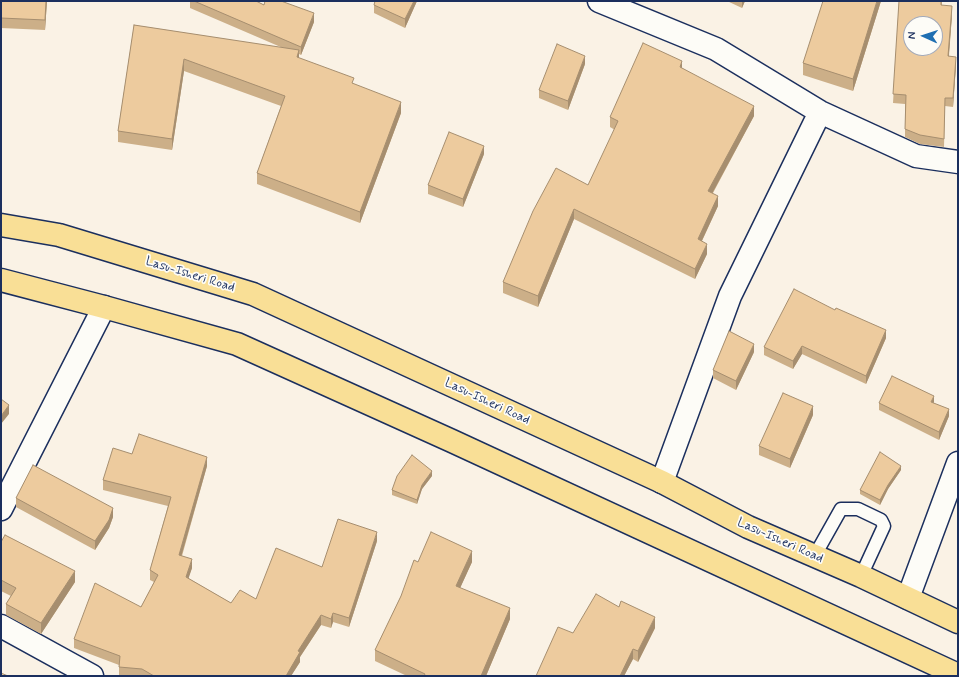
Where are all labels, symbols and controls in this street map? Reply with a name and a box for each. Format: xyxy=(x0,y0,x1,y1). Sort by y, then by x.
north arrow xyxy=(903,16,943,56)
text: N xyxy=(905,31,919,39)
street label: Lasu-Isheri Road xyxy=(143,254,237,296)
street label: Lasu-Isheri Road xyxy=(442,375,532,429)
street label: Lasu-Isheri Road xyxy=(735,515,825,567)

